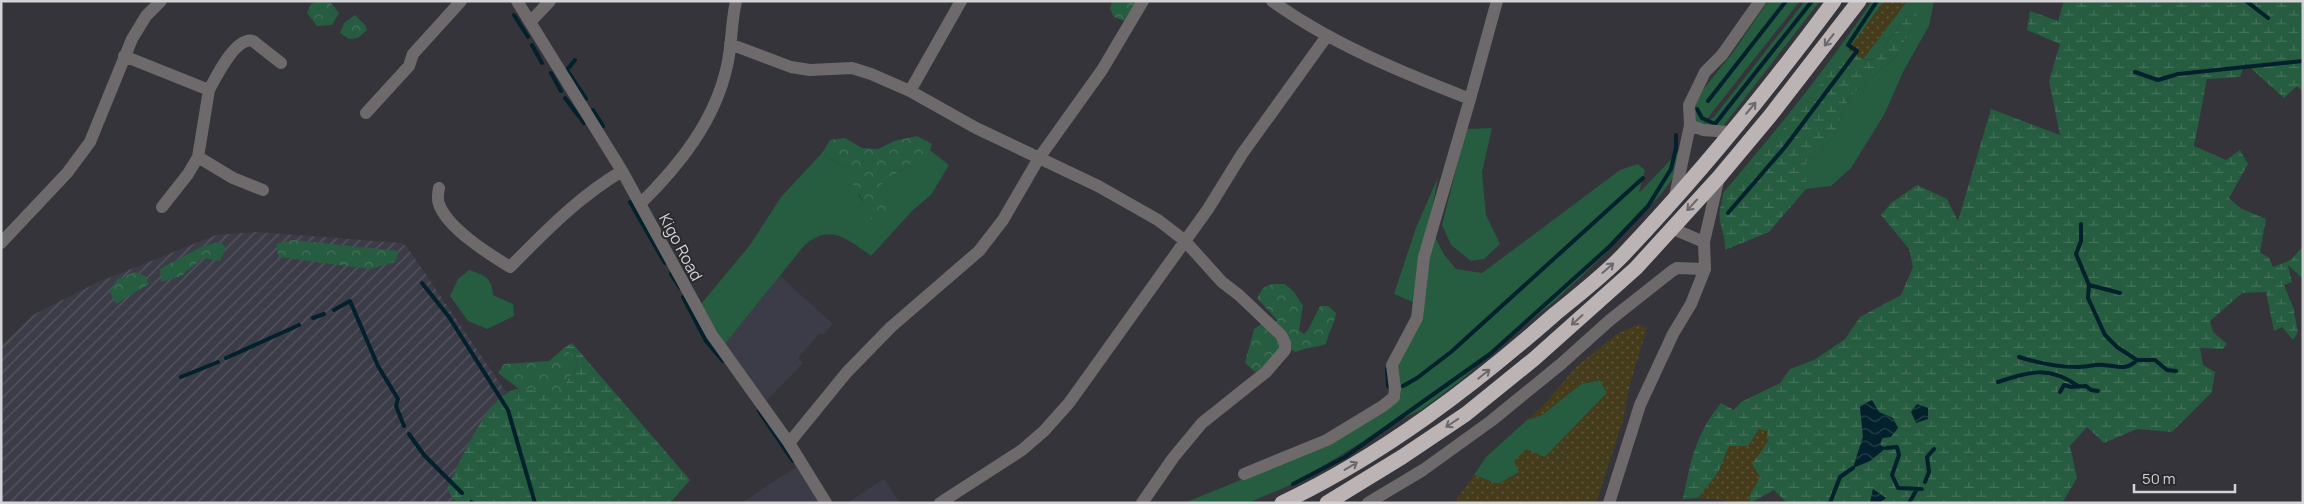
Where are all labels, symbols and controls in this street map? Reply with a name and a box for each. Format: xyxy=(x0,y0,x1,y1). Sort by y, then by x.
one-way arrow xyxy=(1824,33,1835,46)
one-way arrow xyxy=(1745,101,1756,114)
one-way arrow xyxy=(1686,199,1698,212)
street label: Kigo Road xyxy=(654,209,708,285)
one-way arrow xyxy=(1601,263,1614,274)
one-way arrow xyxy=(1571,314,1584,326)
one-way arrow xyxy=(1478,368,1491,379)
one-way arrow xyxy=(1445,418,1459,428)
one-way arrow xyxy=(1343,460,1357,470)
scale bar xyxy=(2134,462,2235,494)
text: 50 m xyxy=(2142,468,2176,489)

